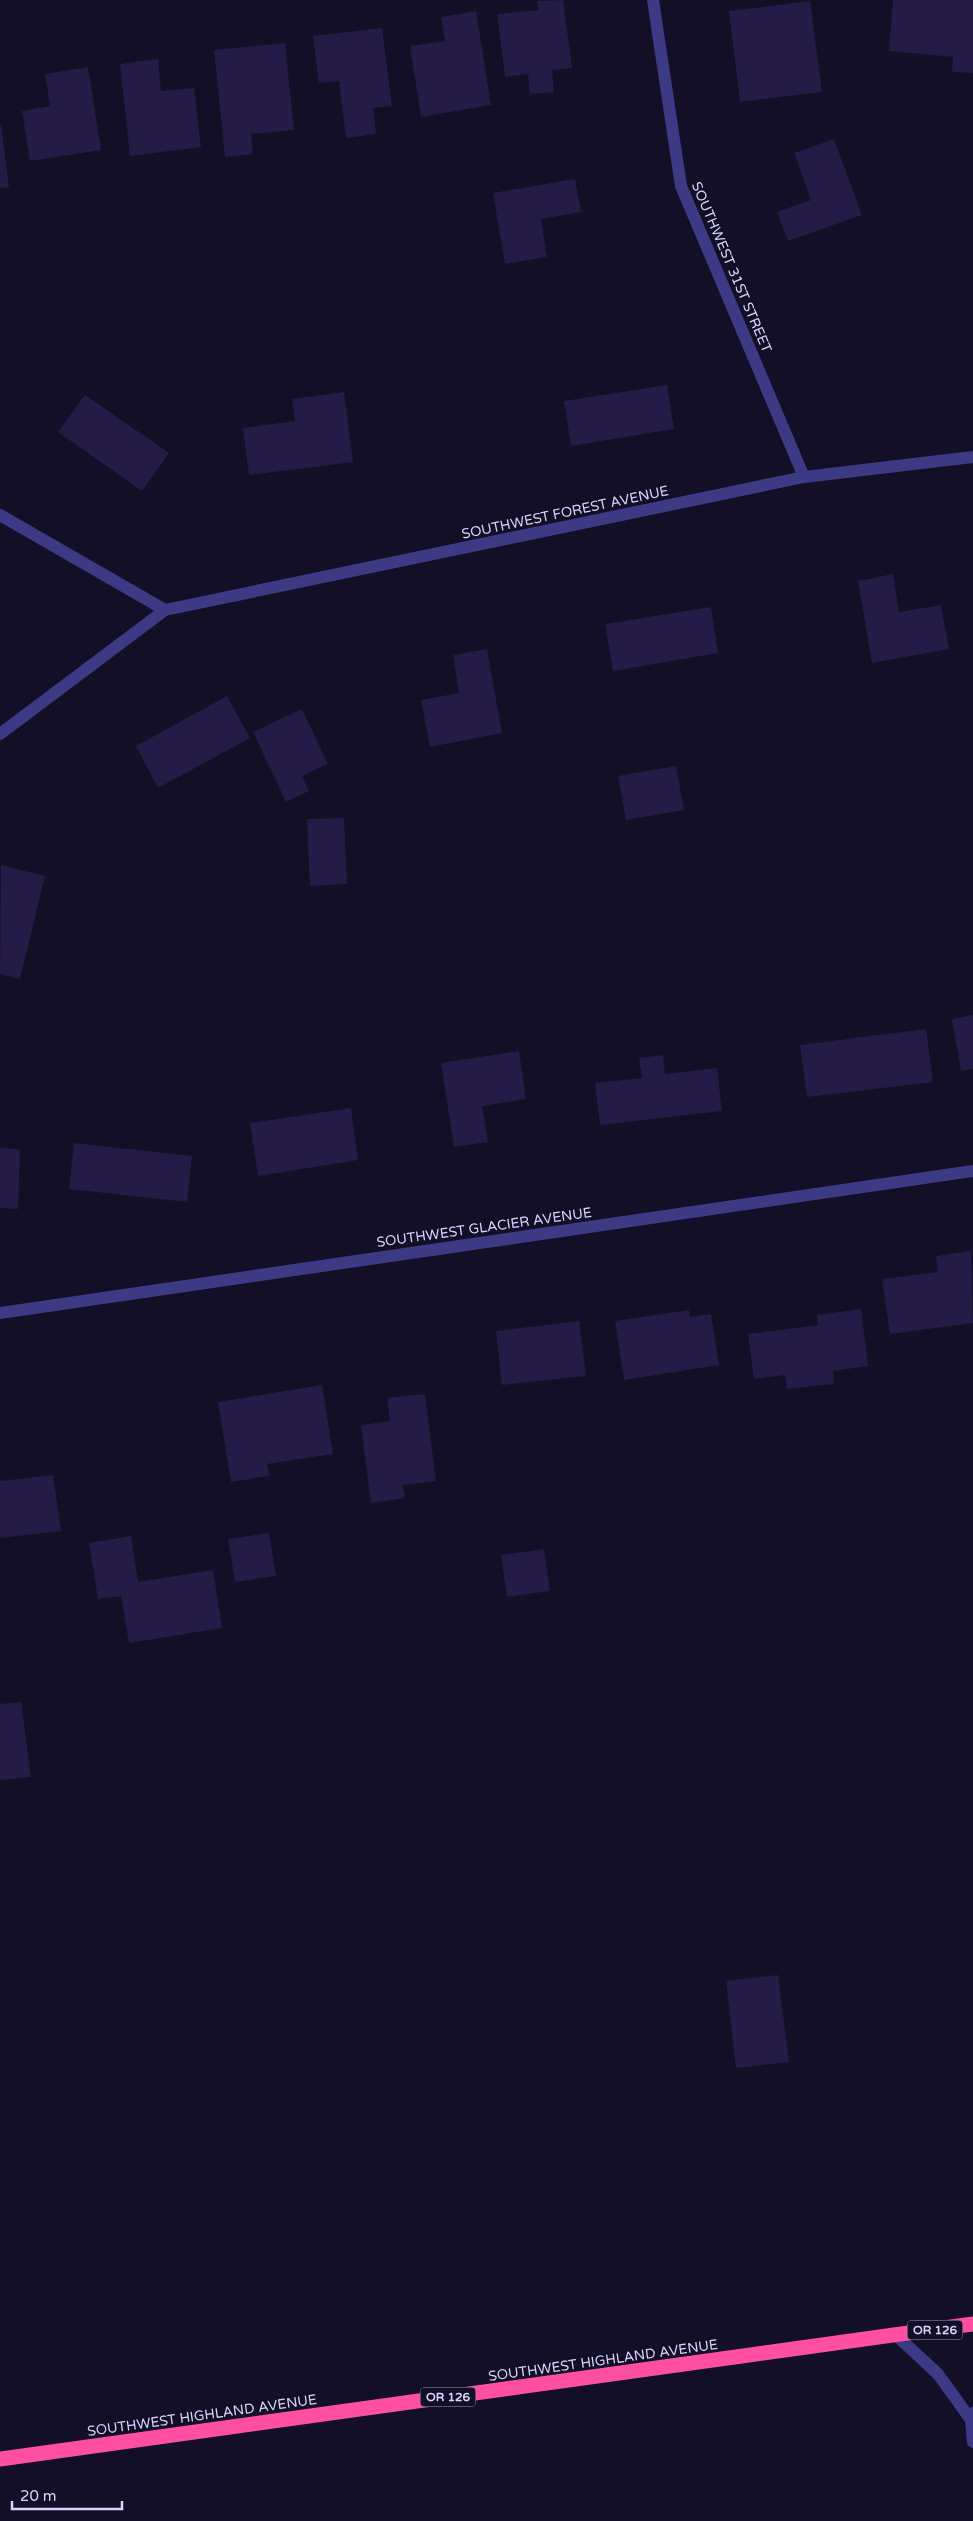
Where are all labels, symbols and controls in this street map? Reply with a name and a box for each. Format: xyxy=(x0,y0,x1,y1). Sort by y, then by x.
street label: SOUTHWEST 31ST STREET xyxy=(688,179,775,356)
street label: SOUTHWEST FOREST AVENUE xyxy=(460,482,670,543)
street label: SOUTHWEST GLACIER AVENUE xyxy=(375,1204,593,1251)
road number: OR 126 xyxy=(908,2320,962,2340)
street label: SOUTHWEST HIGHLAND AVENUE xyxy=(487,2336,719,2385)
road number: OR 126 xyxy=(420,2388,476,2406)
street label: SOUTHWEST HIGHLAND AVENUE xyxy=(86,2391,318,2440)
scale bar xyxy=(12,2478,122,2510)
text: 20 m xyxy=(20,2487,57,2505)

